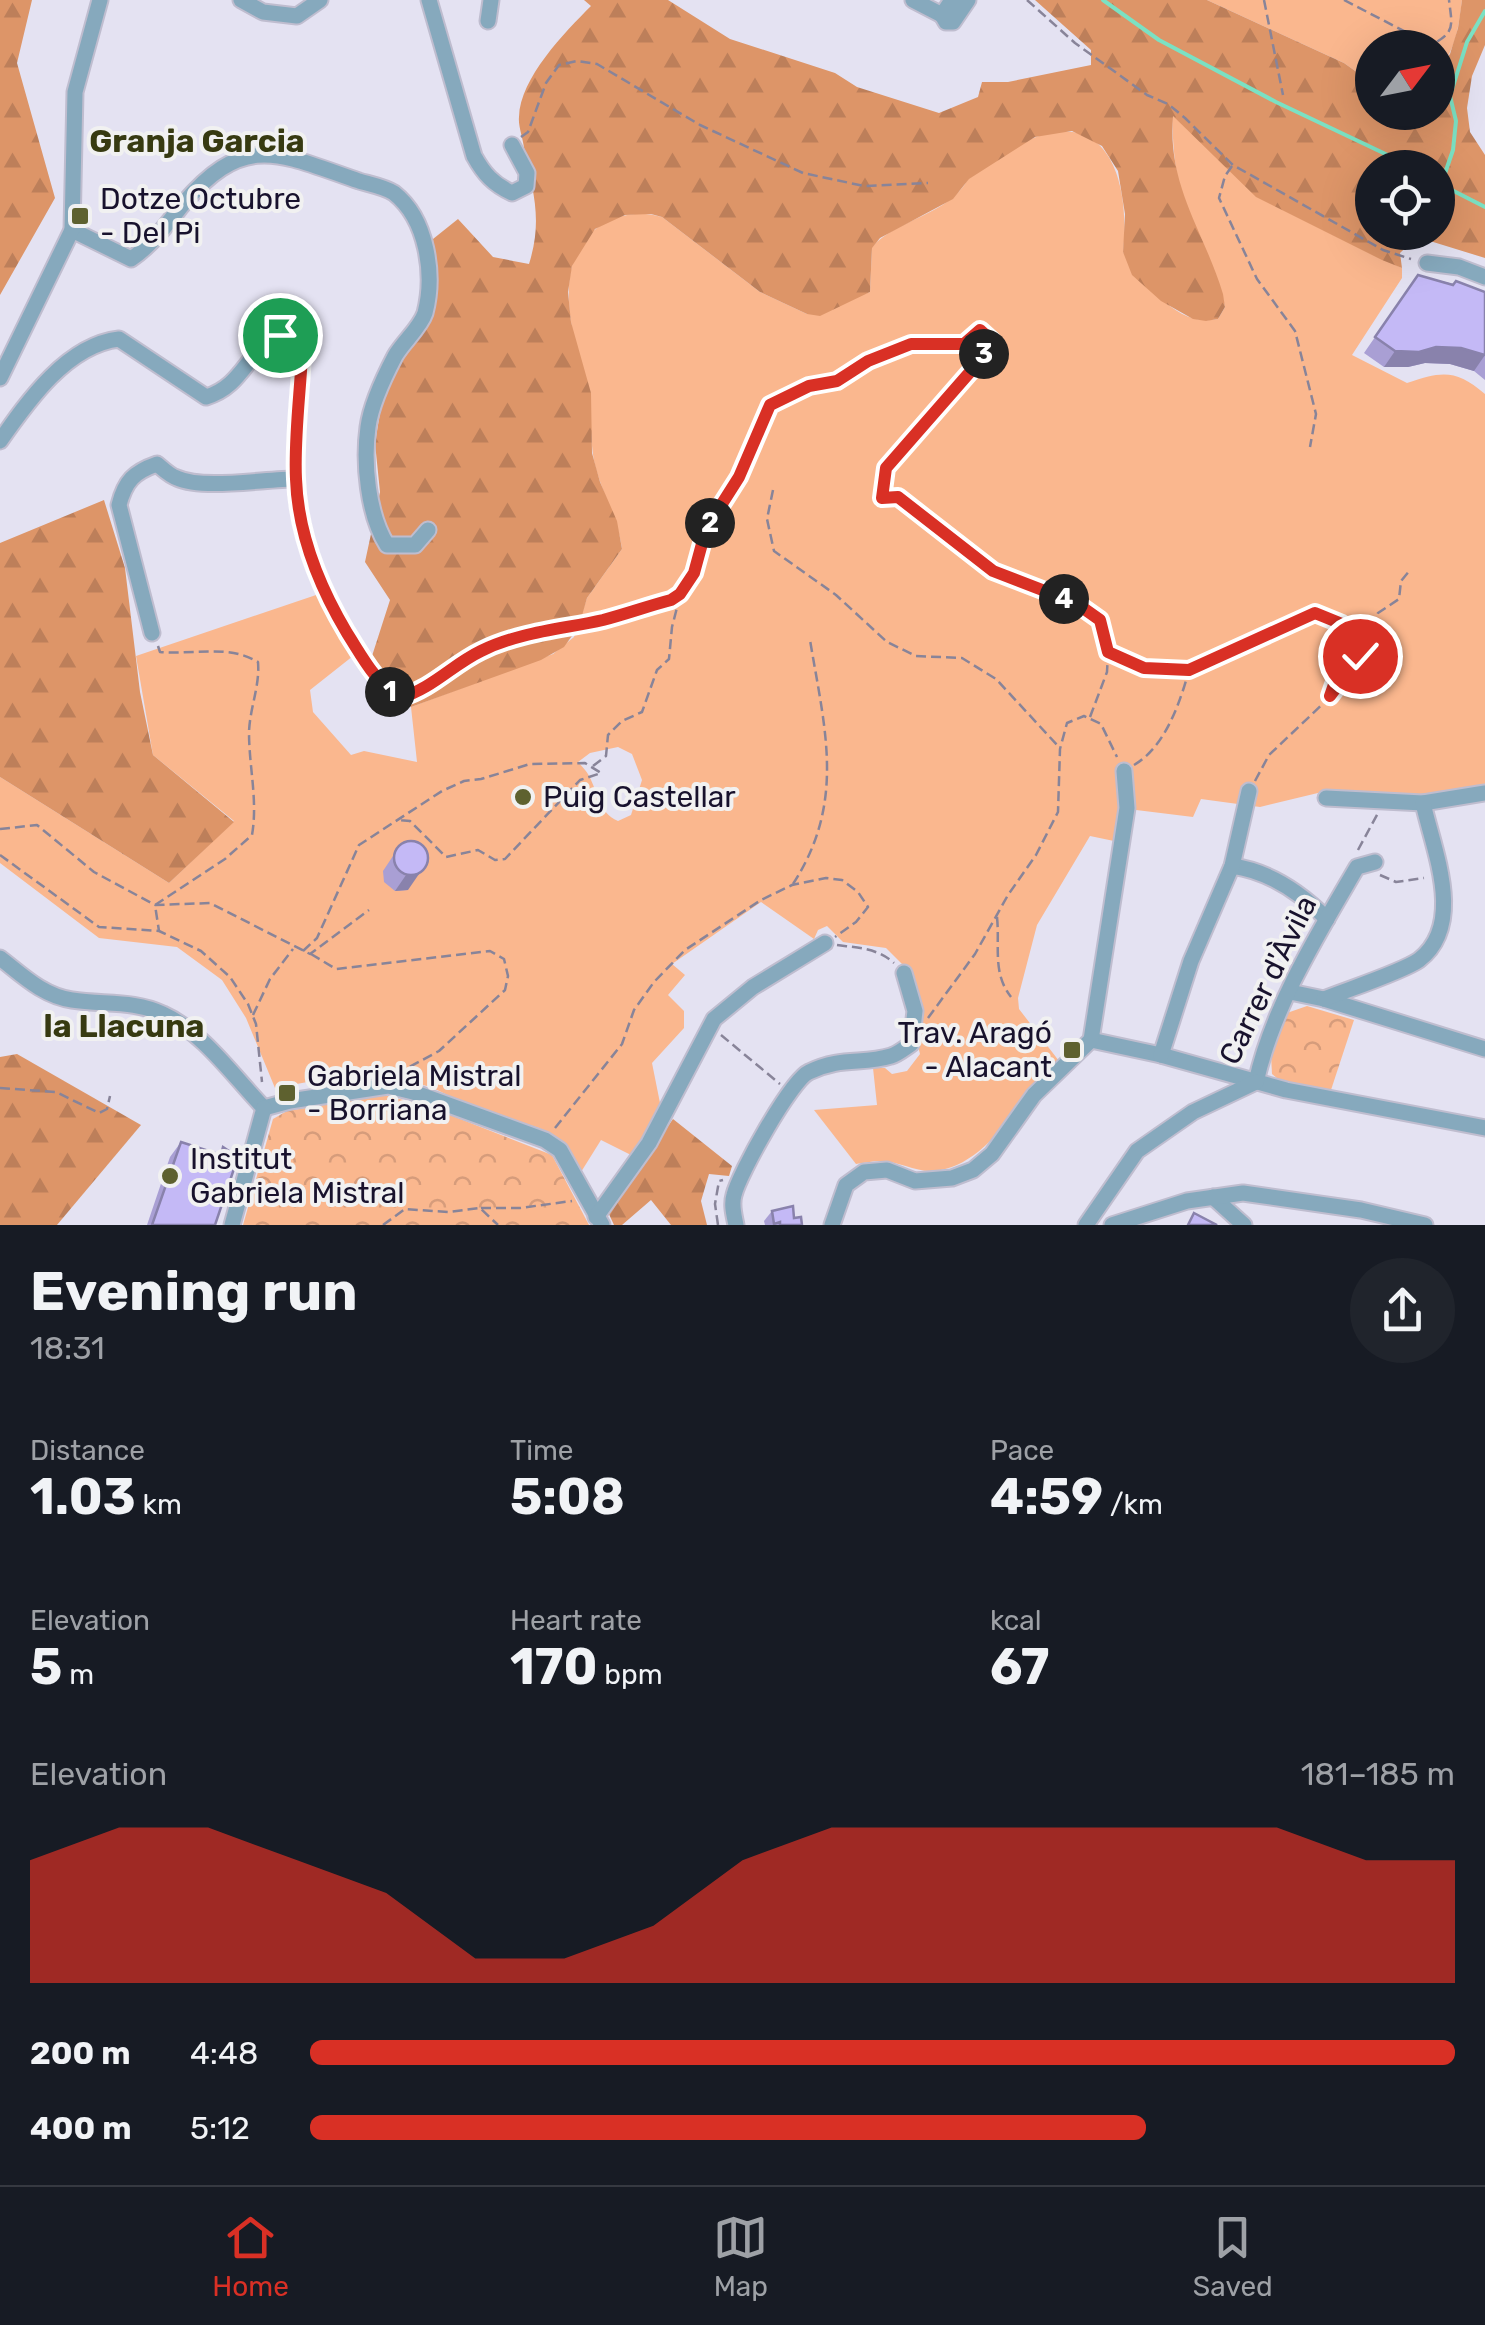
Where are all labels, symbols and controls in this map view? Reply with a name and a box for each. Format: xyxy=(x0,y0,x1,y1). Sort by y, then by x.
north arrow xyxy=(1355,30,1455,130)
map controls xyxy=(1355,30,1455,250)
district label: Granja Garcia xyxy=(89,122,305,160)
button: locate xyxy=(1355,150,1455,250)
place label: Dotze Octubre - Del Pi xyxy=(100,181,301,251)
marker: Dotze Octubre - Del Pi xyxy=(69,205,91,227)
pin xyxy=(238,293,323,378)
icon: arrive xyxy=(253,308,308,363)
pin: 3 xyxy=(959,329,1009,379)
text: 3 xyxy=(975,337,993,370)
pin: 2 xyxy=(685,498,735,548)
text: 2 xyxy=(701,506,719,539)
pin: 4 xyxy=(1039,574,1089,624)
text: 4 xyxy=(1054,582,1074,615)
pin xyxy=(1318,614,1403,699)
icon: check xyxy=(1333,629,1388,684)
pin: 1 xyxy=(365,667,415,717)
text: 1 xyxy=(383,675,397,708)
place label: Puig Castellar xyxy=(543,779,736,815)
marker: Puig Castellar xyxy=(512,786,534,808)
street label: Carrer d'Àvila xyxy=(1212,890,1324,1070)
district label: la Llacuna xyxy=(44,1007,204,1045)
place label: Trav. Aragó - Alacant xyxy=(898,1015,1052,1085)
marker: Trav. Aragó - Alacant xyxy=(1061,1039,1083,1061)
place label: Gabriela Mistral - Borriana xyxy=(307,1058,522,1128)
marker: Gabriela Mistral - Borriana xyxy=(276,1082,298,1104)
place label: Institut Gabriela Mistral xyxy=(190,1141,405,1211)
marker: Institut Gabriela Mistral xyxy=(159,1165,181,1187)
button: share xyxy=(1350,1258,1455,1363)
text: Evening run xyxy=(30,1259,358,1324)
text: 18:31 xyxy=(30,1329,105,1367)
text: Distance xyxy=(30,1434,145,1467)
text: Time xyxy=(510,1434,573,1467)
text: Pace xyxy=(990,1434,1054,1467)
text: 1.03 xyxy=(30,1467,136,1527)
text: 5:08 xyxy=(510,1467,625,1527)
text: 4:59 xyxy=(990,1467,1103,1527)
text: km xyxy=(136,1488,182,1521)
text: /km xyxy=(1103,1488,1163,1521)
text: Elevation xyxy=(30,1604,150,1637)
text: Heart rate xyxy=(510,1604,642,1637)
text: kcal xyxy=(990,1604,1041,1637)
text: 5 xyxy=(30,1637,62,1697)
text: 170 xyxy=(510,1637,598,1697)
text: 67 xyxy=(990,1637,1050,1697)
text: m xyxy=(62,1658,94,1691)
text: bpm xyxy=(598,1658,663,1691)
text: Elevation xyxy=(30,1755,167,1793)
text: 181–185 m xyxy=(1301,1755,1455,1793)
text: 200 m xyxy=(30,2034,130,2072)
text: 4:48 xyxy=(190,2034,258,2072)
text: 400 m xyxy=(30,2109,132,2147)
text: 5:12 xyxy=(190,2109,250,2147)
tab: Home xyxy=(212,2210,289,2303)
tab: Map xyxy=(713,2210,768,2303)
tab: Saved xyxy=(1193,2210,1273,2303)

